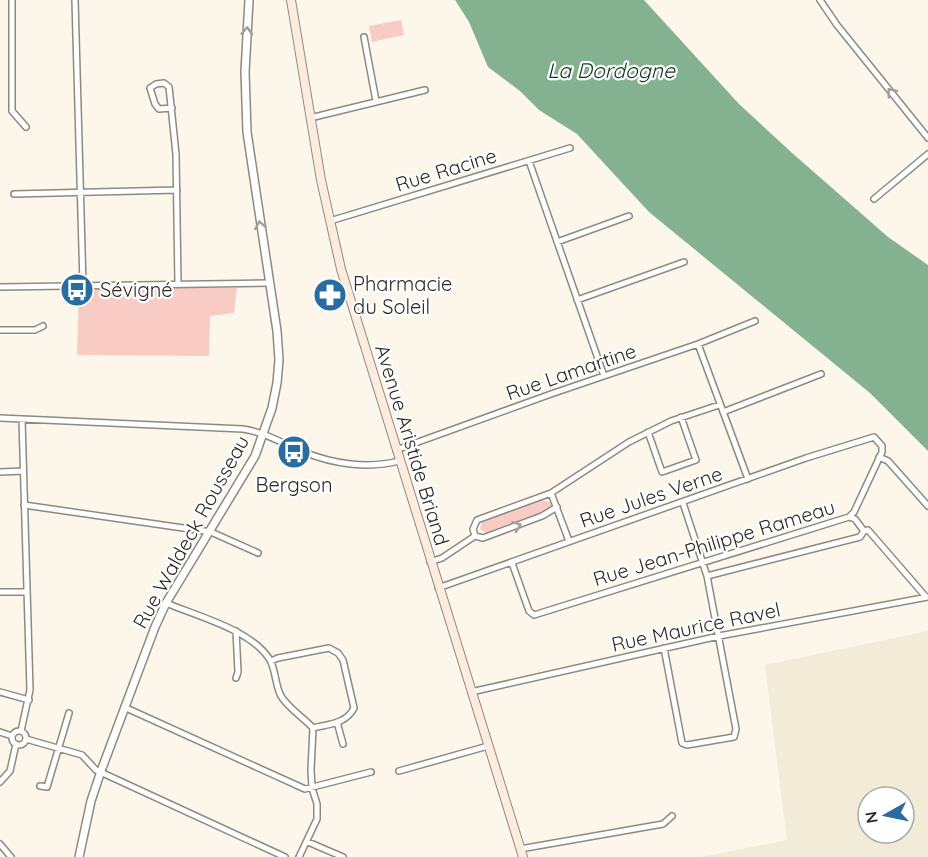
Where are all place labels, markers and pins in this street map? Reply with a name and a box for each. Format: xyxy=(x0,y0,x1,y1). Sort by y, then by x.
place label: Pharmacie du Soleil xyxy=(353,271,452,319)
bus stop icon: Sévigné xyxy=(59,272,95,308)
place label: Sévigné xyxy=(100,277,173,302)
pharmacy icon: Pharmacie du Soleil xyxy=(312,277,348,313)
bus stop icon: Bergson xyxy=(276,434,312,470)
place label: Bergson xyxy=(256,472,333,497)

